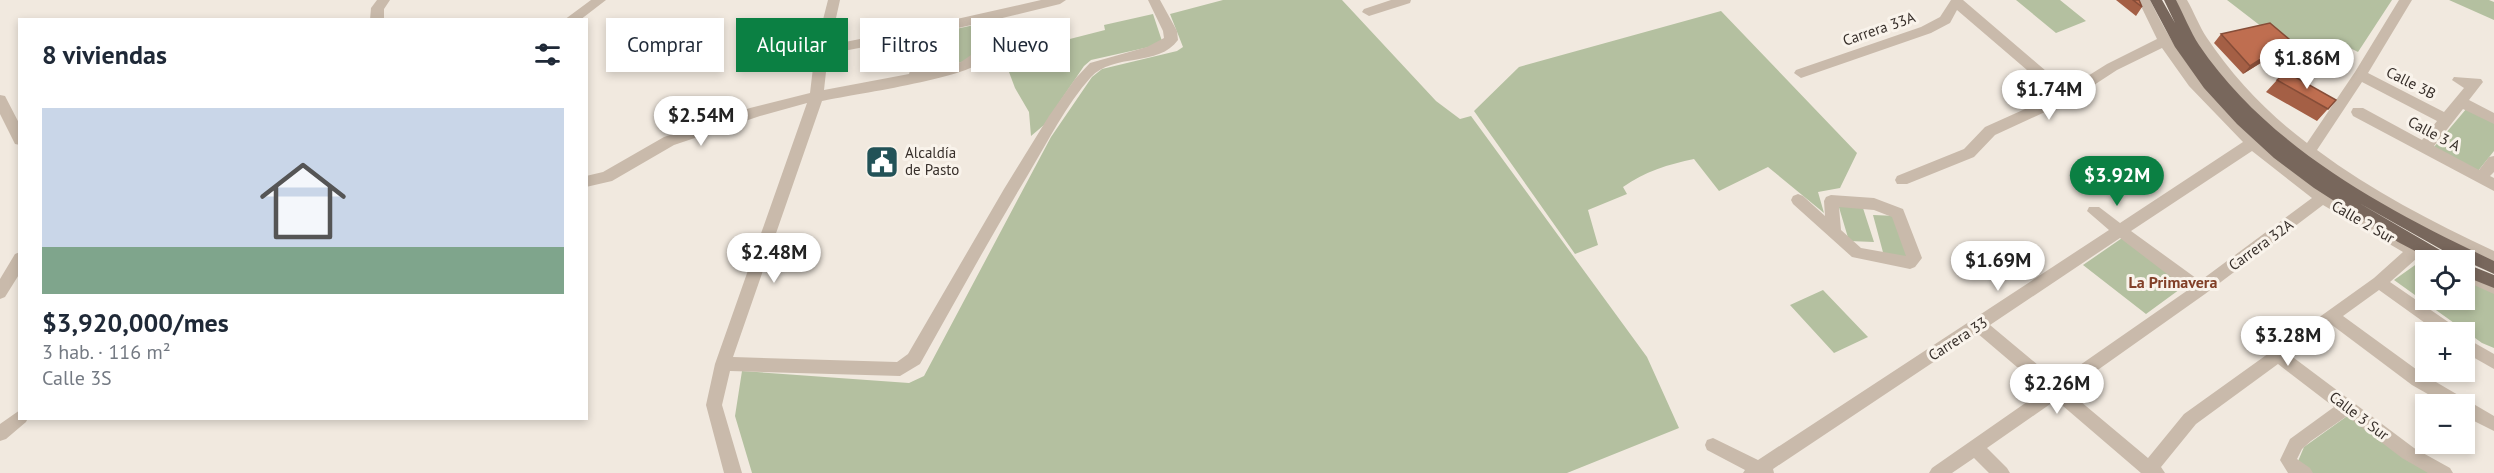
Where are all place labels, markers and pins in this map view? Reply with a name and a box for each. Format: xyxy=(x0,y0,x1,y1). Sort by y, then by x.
pin: $1.86M xyxy=(2258,39,2356,90)
pin: $1.74M xyxy=(2000,70,2098,121)
pin: $2.54M xyxy=(652,96,750,147)
place label: Alcaldía de Pasto xyxy=(905,143,959,179)
public building icon: Alcaldía de Pasto xyxy=(864,144,900,180)
pin: $3.92M xyxy=(2068,156,2166,207)
pin: $2.48M xyxy=(725,233,823,284)
pin: $1.69M xyxy=(1949,241,2047,292)
pin: $3.28M xyxy=(2239,316,2337,367)
pin: $2.26M xyxy=(2008,364,2106,415)

